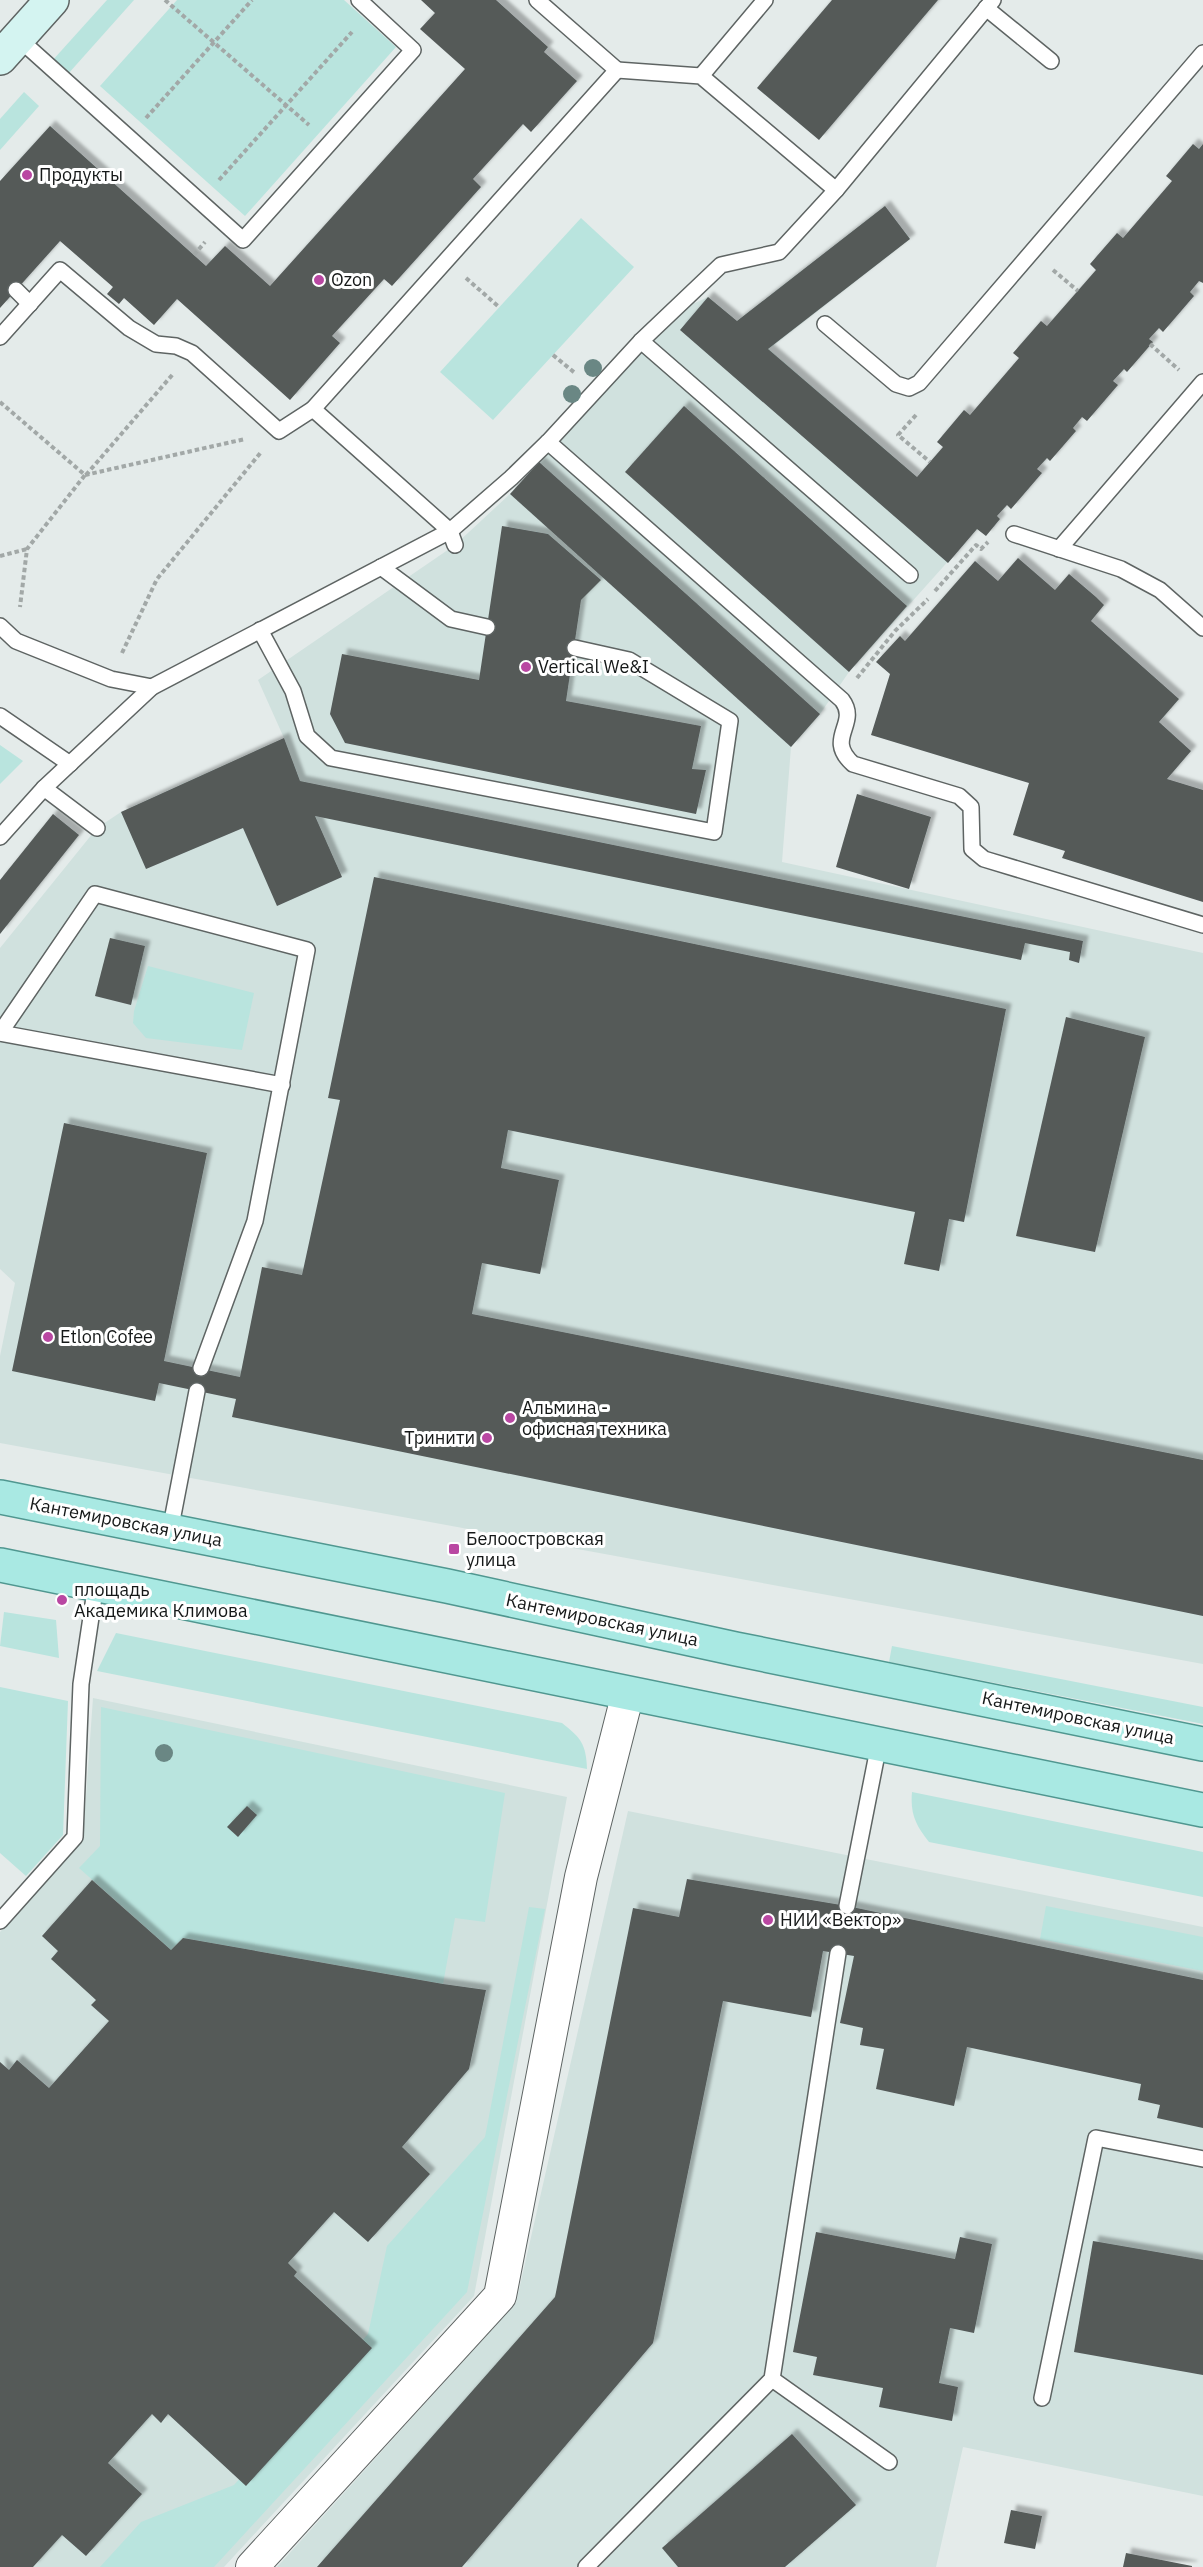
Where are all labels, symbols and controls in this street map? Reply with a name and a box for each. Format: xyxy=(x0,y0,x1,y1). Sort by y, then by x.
place label: Продукты xyxy=(39,163,123,186)
marker: Продукты xyxy=(20,168,34,182)
place label: Ozon xyxy=(331,268,372,291)
marker: Ozon xyxy=(312,273,326,287)
place label: Vertical We&I xyxy=(538,655,649,678)
marker: Vertical We&I xyxy=(519,660,533,674)
place label: Etlon Cofee xyxy=(60,1325,153,1348)
marker: Etlon Cofee xyxy=(41,1330,55,1344)
place label: Альмина - офисная техника xyxy=(522,1396,667,1440)
marker: Альмина - офисная техника xyxy=(503,1411,517,1425)
place label: Тринити xyxy=(404,1426,475,1449)
marker: Тринити xyxy=(480,1431,494,1445)
street label: Кантемировская улица xyxy=(28,1492,225,1552)
place label: Белоостровская улица xyxy=(466,1527,604,1571)
marker: Белоостровская улица xyxy=(447,1542,461,1556)
place label: площадь Академика Климова xyxy=(74,1578,248,1622)
street label: Кантемировская улица xyxy=(504,1588,701,1651)
marker: площадь Академика Климова xyxy=(55,1593,69,1607)
street label: Кантемировская улица xyxy=(980,1686,1177,1749)
place label: НИИ «Вектор» xyxy=(780,1908,901,1931)
marker: НИИ «Вектор» xyxy=(761,1913,775,1927)

